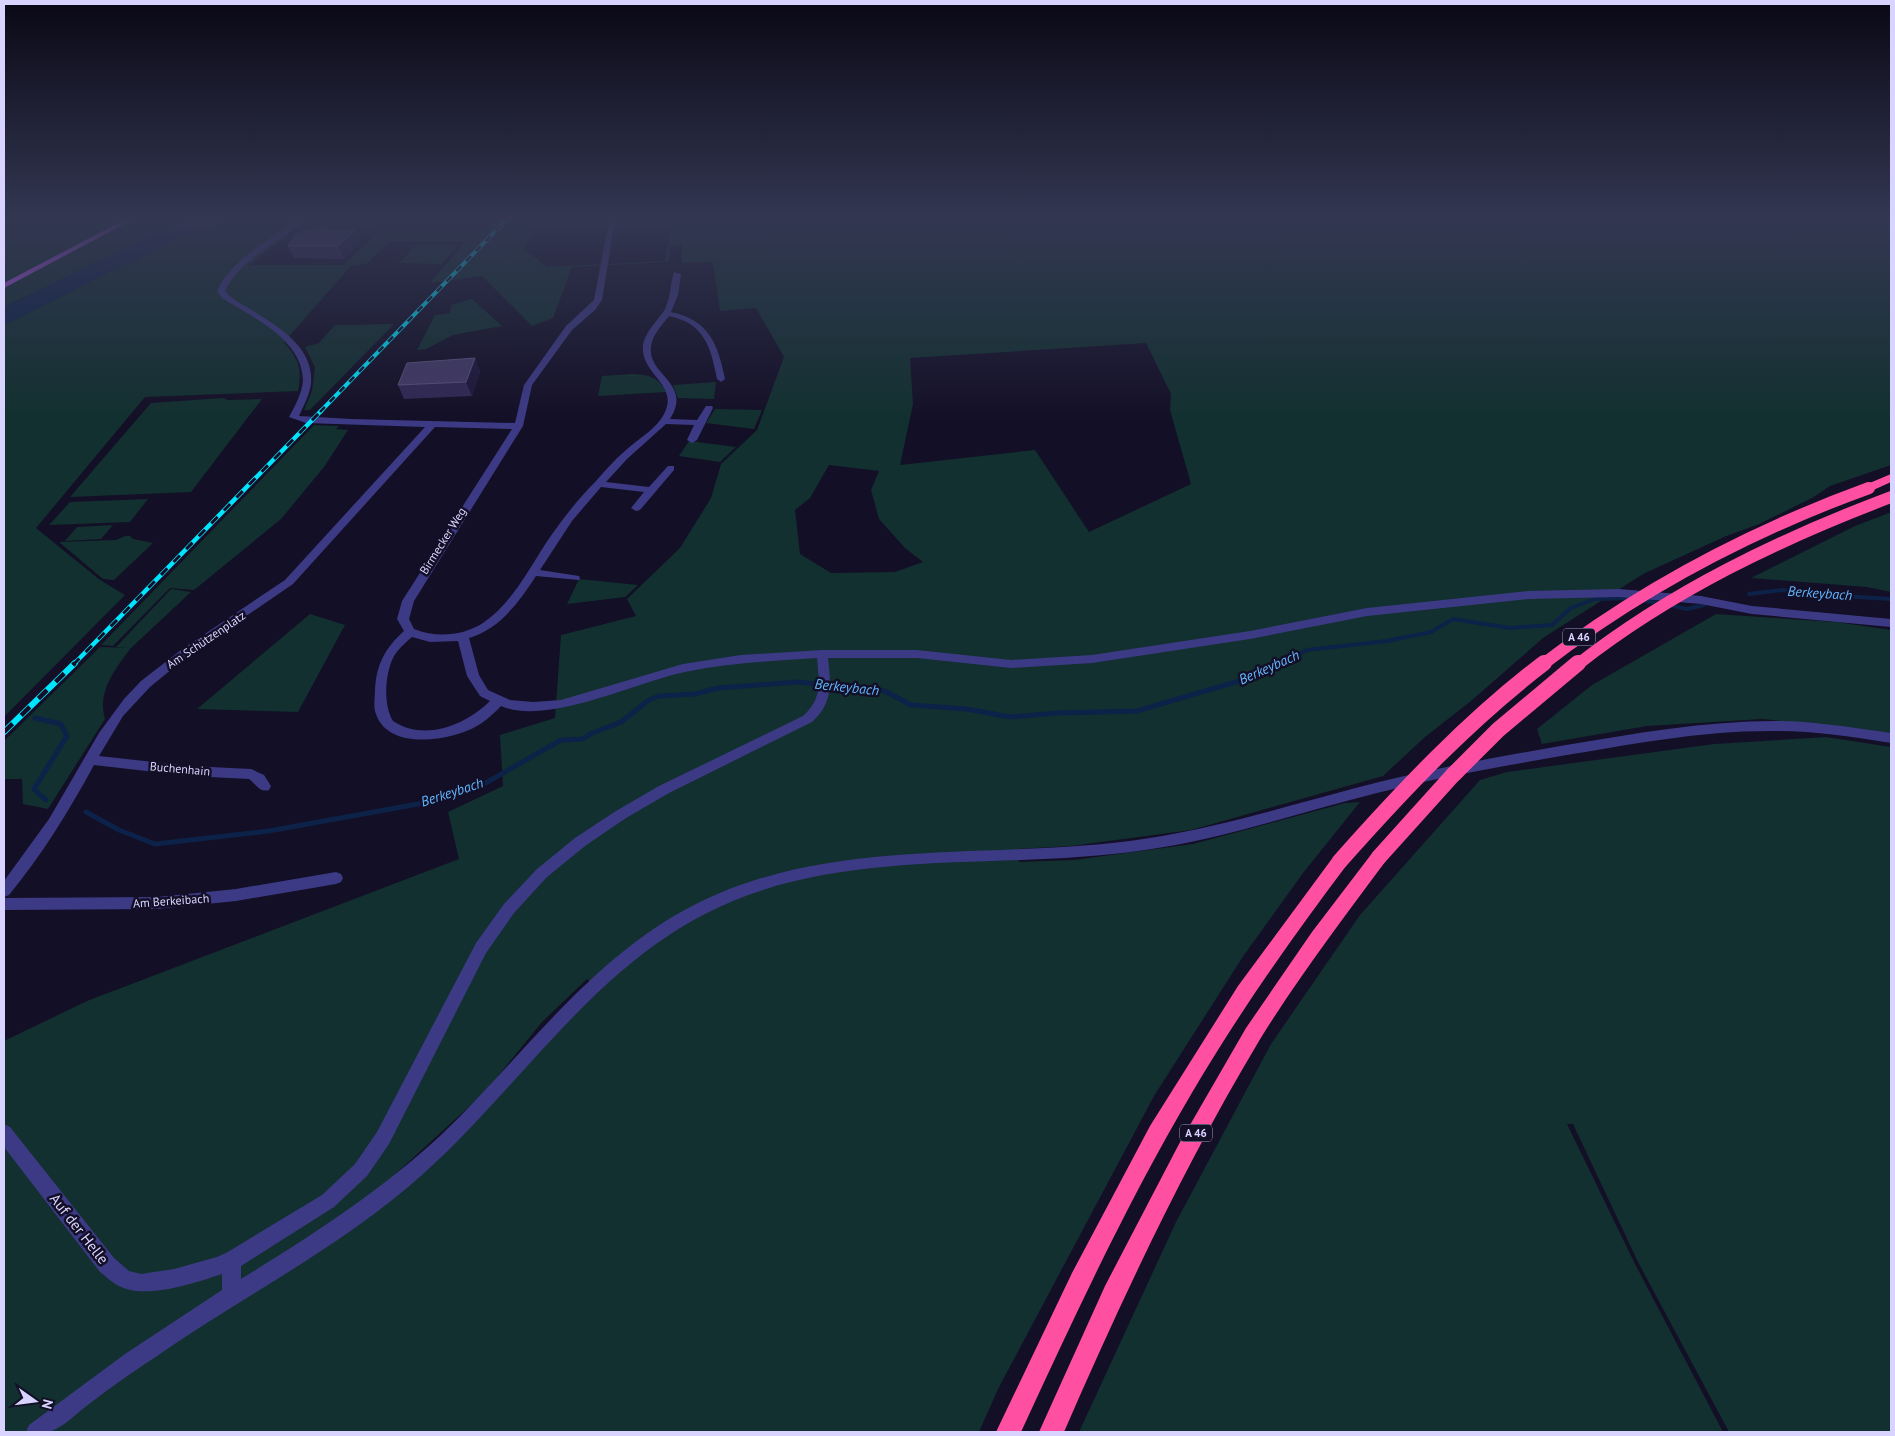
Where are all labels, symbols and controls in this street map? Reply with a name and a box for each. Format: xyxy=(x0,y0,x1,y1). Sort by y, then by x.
street label: Birmecker Weg xyxy=(416,505,469,577)
water label: Berkeybach xyxy=(1787,582,1853,604)
street label: Am Schützenplatz xyxy=(163,608,248,672)
road number: A 46 xyxy=(1563,628,1595,646)
water label: Berkeybach xyxy=(1236,646,1302,688)
water label: Berkeybach xyxy=(814,675,880,699)
street label: Buchenhain xyxy=(149,758,211,779)
water label: Berkeybach xyxy=(418,773,486,811)
street label: Am Berkeibach xyxy=(132,890,210,911)
road number: A 46 xyxy=(1180,1124,1212,1142)
street label: Auf der Helle xyxy=(46,1190,113,1268)
north arrow xyxy=(10,1376,60,1426)
text: N xyxy=(38,1398,57,1411)

